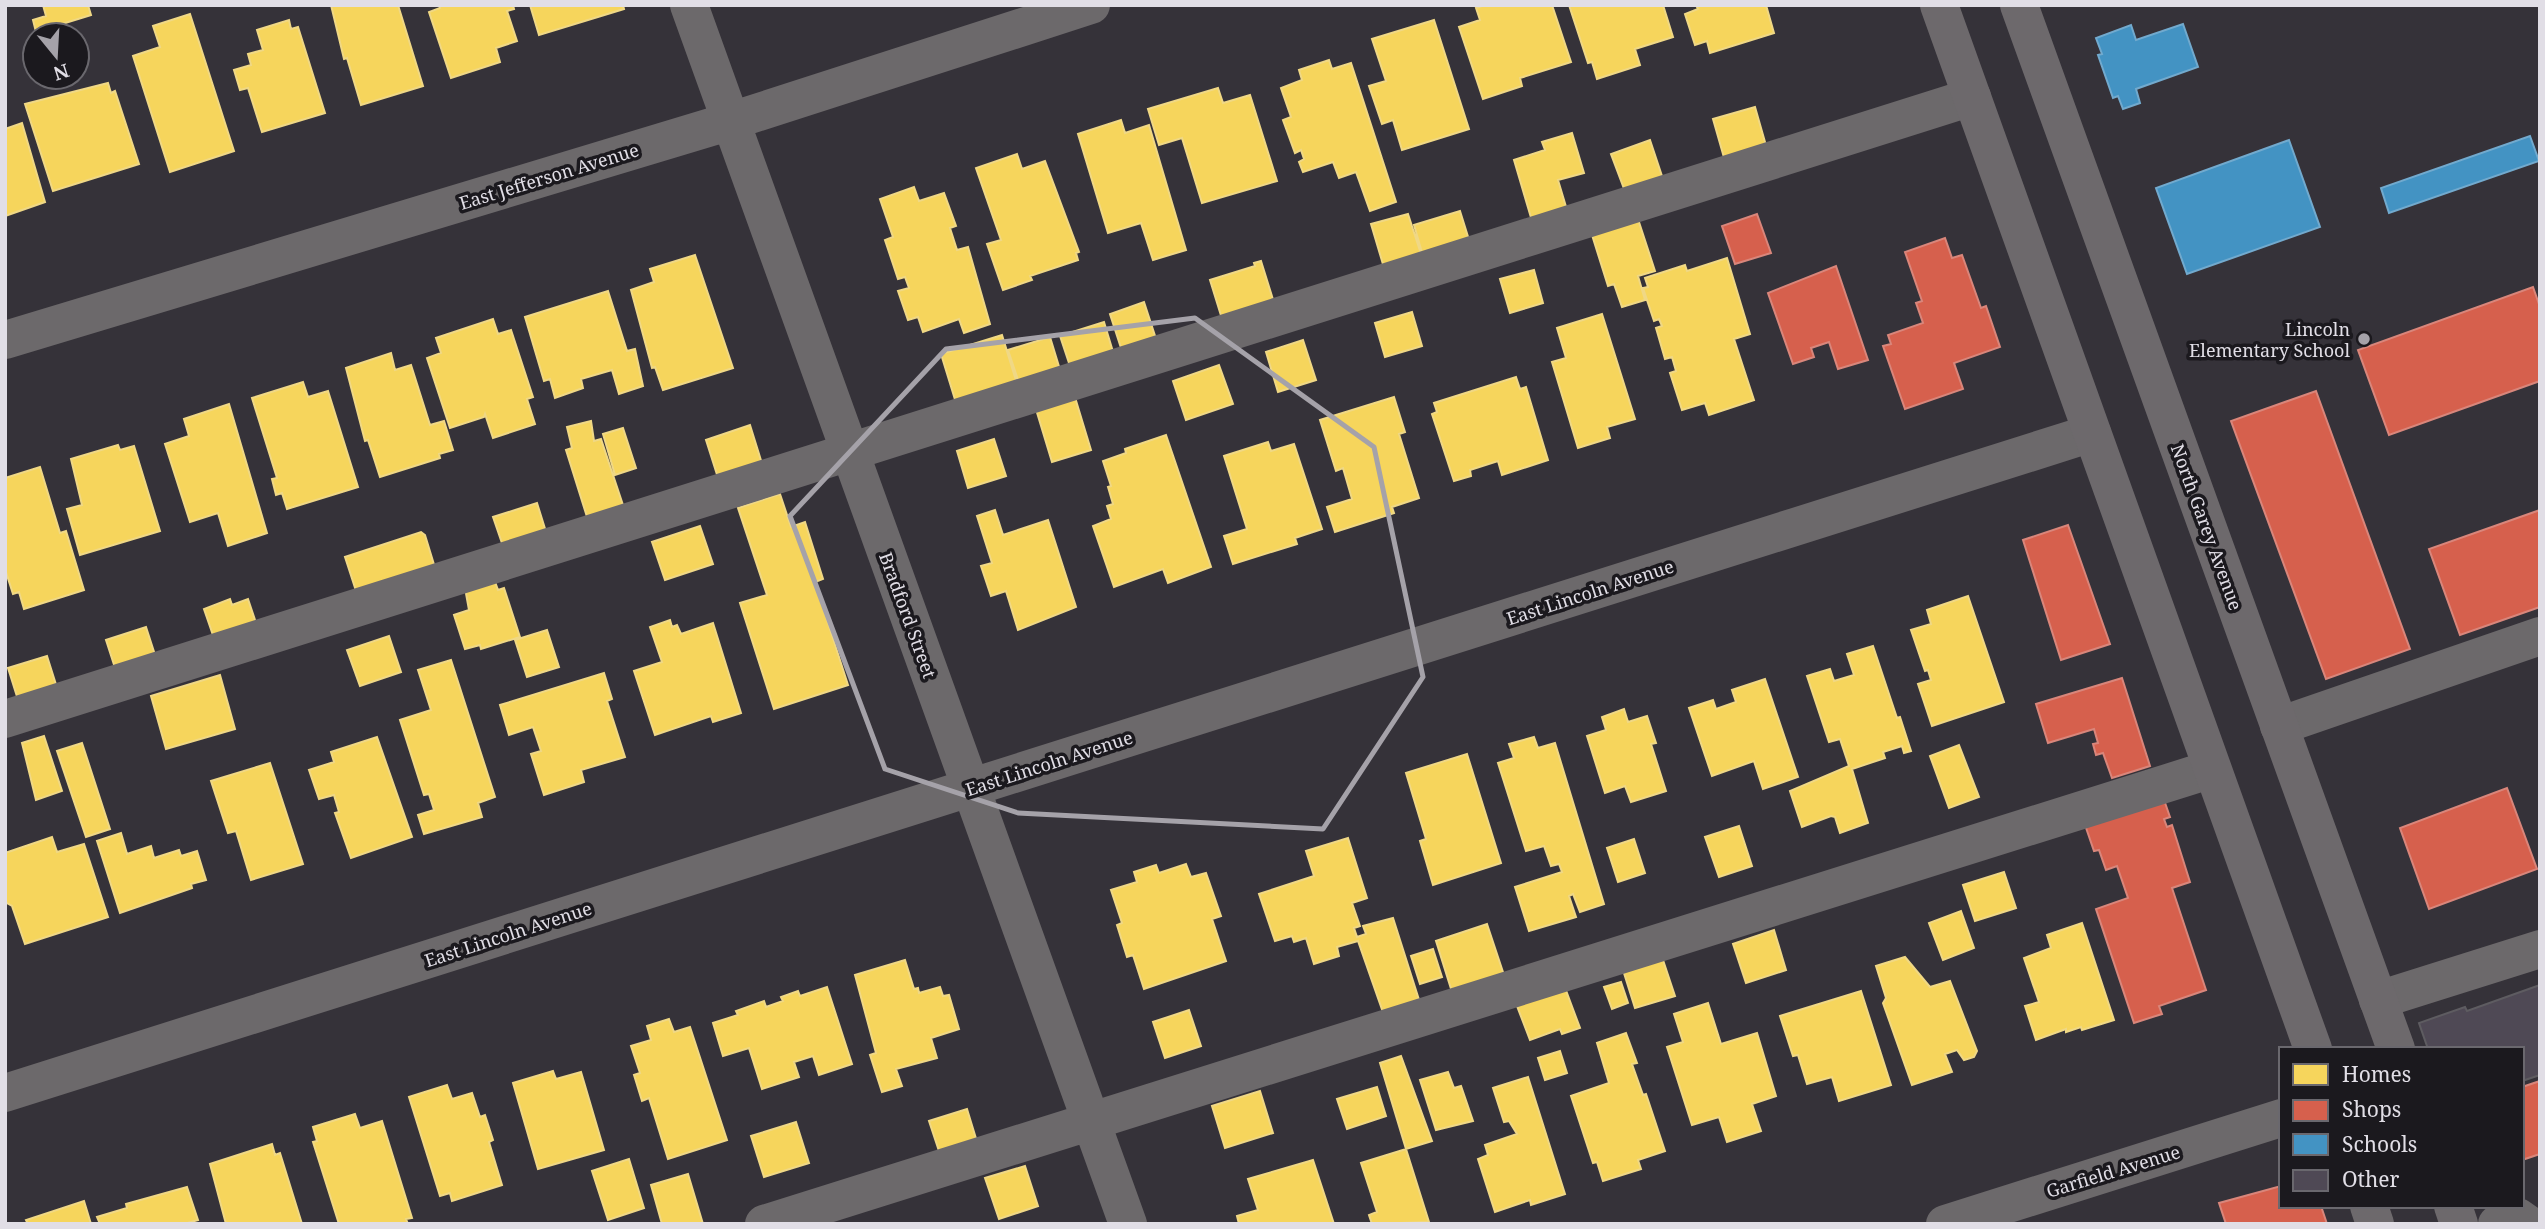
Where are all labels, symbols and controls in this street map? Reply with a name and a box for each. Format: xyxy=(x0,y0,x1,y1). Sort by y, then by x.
north arrow xyxy=(21,21,91,91)
text: N xyxy=(50,57,72,87)
street label: East Jefferson Avenue xyxy=(456,137,642,215)
place label: Lincoln Elementary School xyxy=(2189,317,2350,362)
marker: Lincoln Elementary School xyxy=(2356,331,2372,347)
street label: North Garey Avenue xyxy=(2166,441,2248,613)
street label: Bradford Street xyxy=(874,549,942,681)
street label: East Lincoln Avenue xyxy=(1503,554,1677,630)
street label: East Lincoln Avenue xyxy=(962,725,1136,801)
street label: East Lincoln Avenue xyxy=(421,896,595,972)
legend xyxy=(2279,1047,2524,1208)
text: Homes xyxy=(2342,1060,2411,1088)
text: Shops xyxy=(2342,1095,2401,1123)
text: Schools xyxy=(2342,1130,2417,1158)
street label: Garfield Avenue xyxy=(2043,1139,2183,1203)
text: Other xyxy=(2342,1165,2400,1193)

